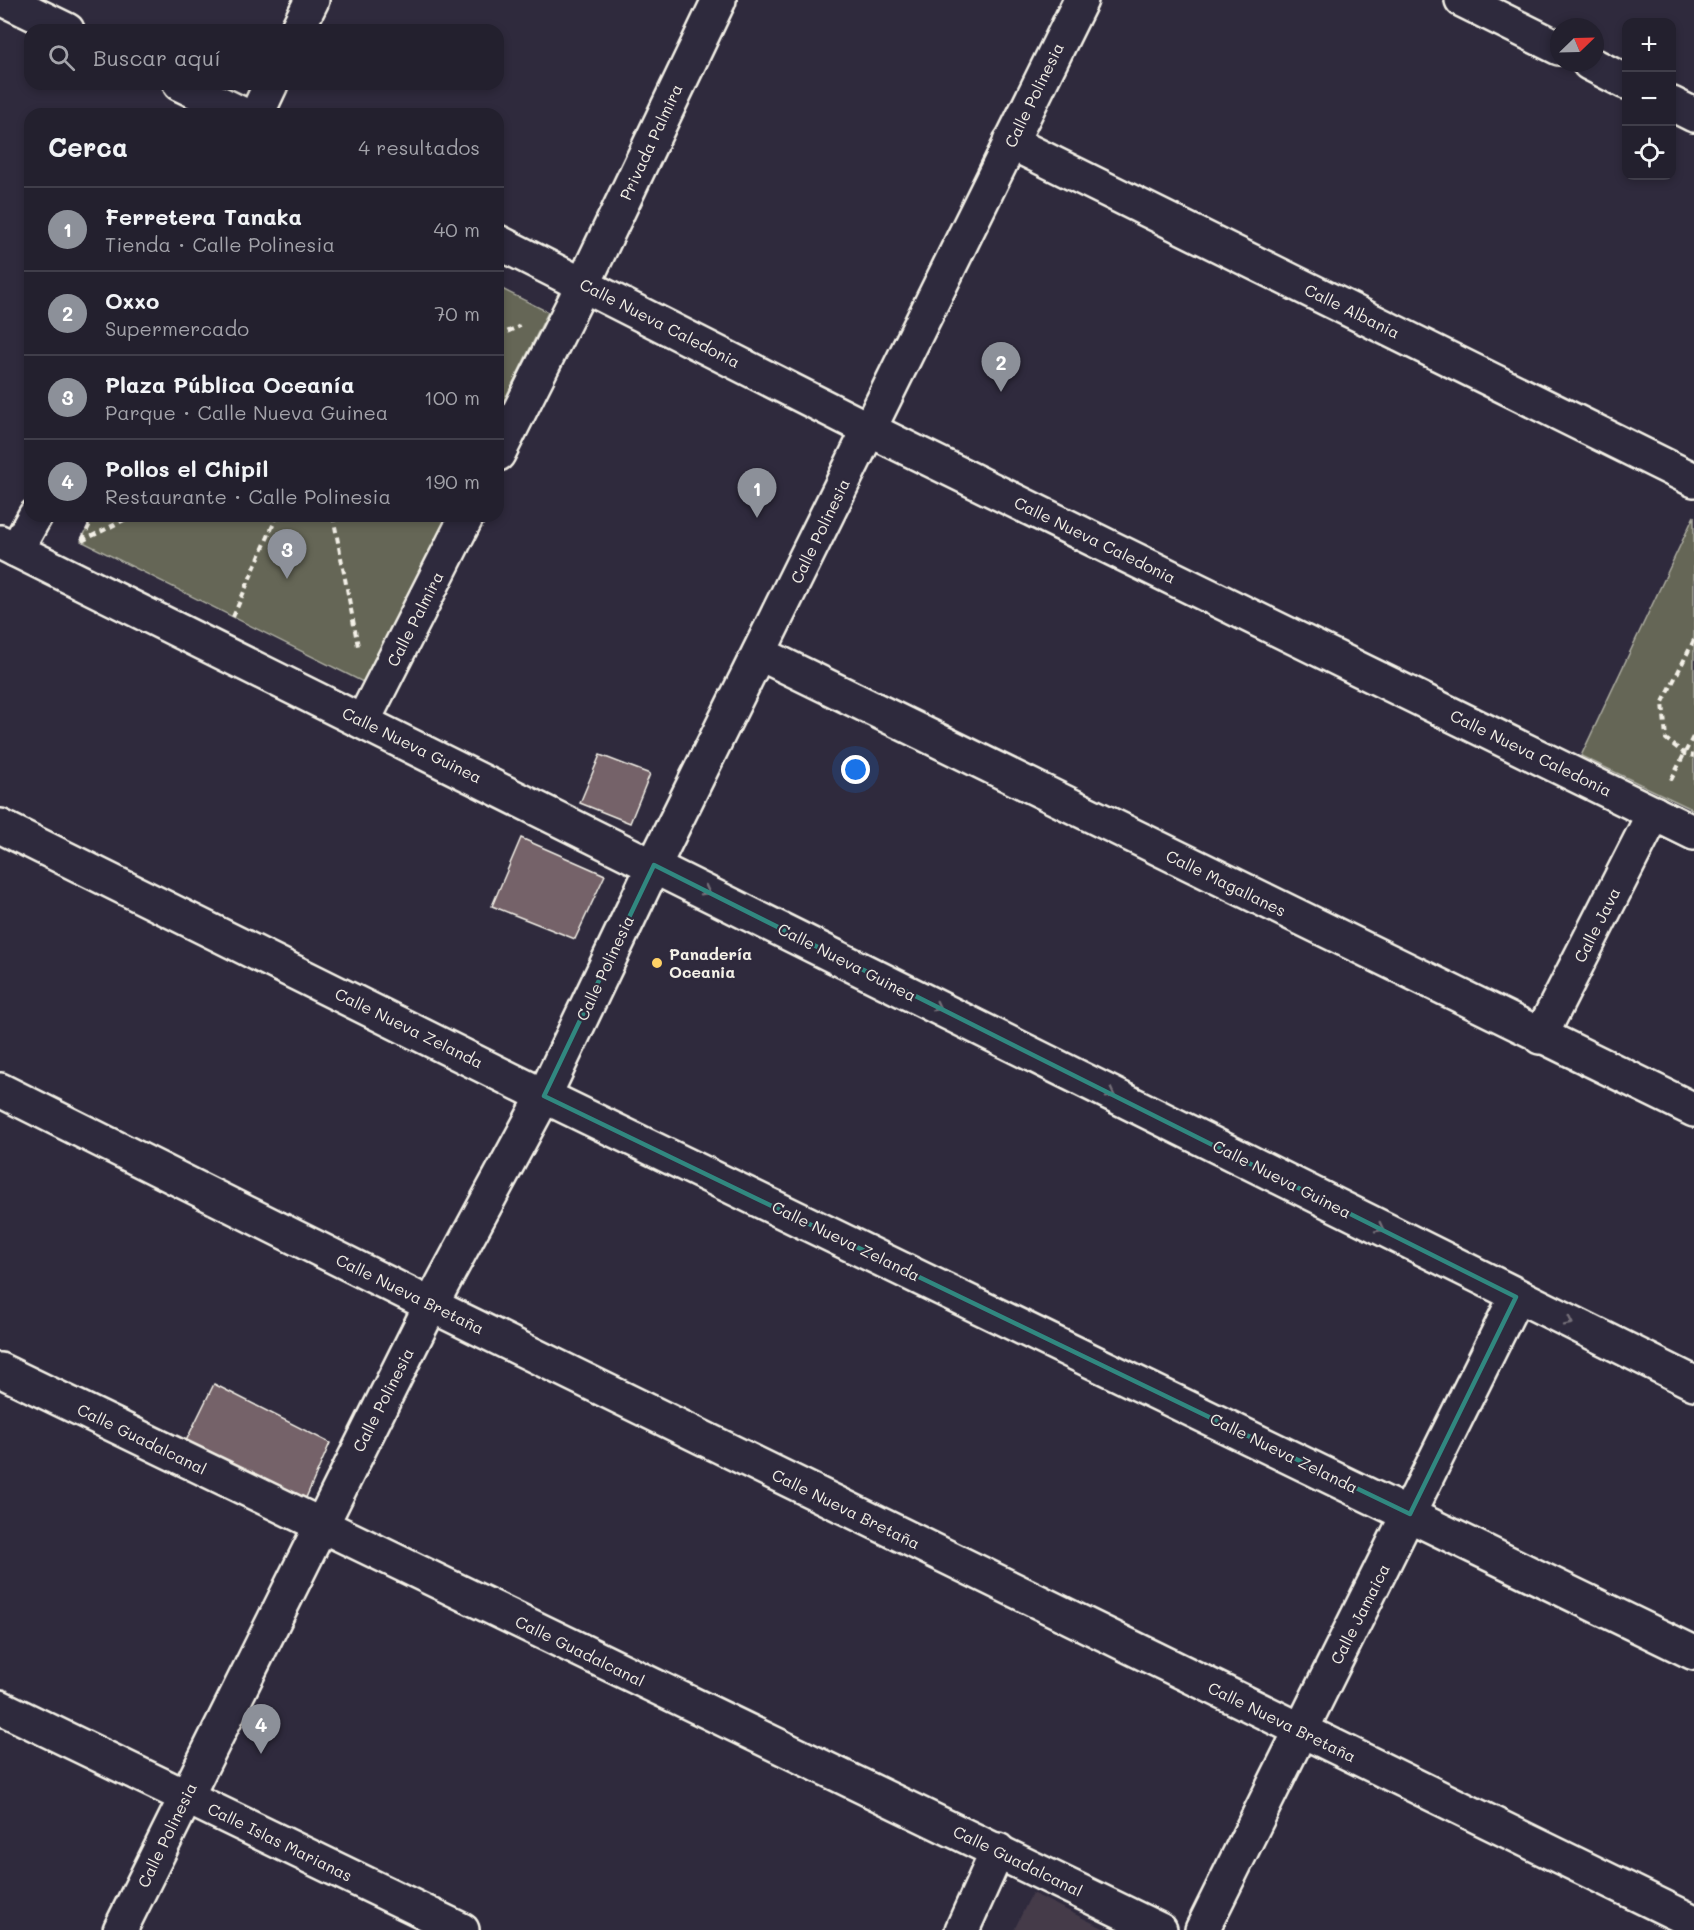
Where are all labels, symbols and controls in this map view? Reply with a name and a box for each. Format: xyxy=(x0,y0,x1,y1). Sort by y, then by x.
north arrow xyxy=(1550,18,1604,72)
map controls xyxy=(1622,18,1676,180)
button: + xyxy=(1622,18,1676,72)
search box xyxy=(24,24,504,90)
street label: Calle Polinesia xyxy=(999,39,1068,151)
icon: search xyxy=(45,41,78,74)
text: Buscar aquí xyxy=(93,43,221,72)
button: − xyxy=(1622,72,1676,126)
street label: Privada Palmira xyxy=(614,80,687,203)
button: locate xyxy=(1622,126,1676,180)
text: Cerca xyxy=(48,130,128,164)
text: 4 resultados xyxy=(358,134,480,160)
text: Ferretera Tanaka xyxy=(105,202,302,231)
text: 1 xyxy=(63,216,72,242)
text: 40 m xyxy=(434,216,480,242)
text: Tienda · Calle Polinesia xyxy=(105,231,335,257)
street label: Calle Nueva Caledonia xyxy=(577,273,744,372)
street label: Calle Albania xyxy=(1301,278,1403,343)
text: Oxxo xyxy=(105,286,159,315)
text: 2 xyxy=(62,300,73,326)
text: 70 m xyxy=(434,300,480,326)
text: Supermercado xyxy=(105,315,249,341)
pin: 2 xyxy=(982,342,1020,392)
text: Plaza Pública Oceanía xyxy=(105,370,354,399)
text: 3 xyxy=(62,384,74,410)
text: 100 m xyxy=(424,384,480,410)
text: Parque · Calle Nueva Guinea xyxy=(105,399,388,425)
text: Pollos el Chipil xyxy=(105,454,268,483)
text: 4 xyxy=(61,468,74,494)
text: 190 m xyxy=(425,468,480,494)
pin: 1 xyxy=(738,468,777,518)
street label: Calle Polinesia xyxy=(785,475,854,587)
text: Restaurante · Calle Polinesia xyxy=(105,483,391,509)
street label: Calle Nueva Caledonia xyxy=(1011,491,1179,588)
pin: 3 xyxy=(268,530,306,579)
street label: Calle Palmira xyxy=(382,568,447,670)
street label: Calle Nueva Guinea xyxy=(339,702,485,787)
street label: Calle Nueva Caledonia xyxy=(1447,704,1615,801)
your location xyxy=(841,755,870,784)
street label: Calle Magallanes xyxy=(1163,844,1290,921)
one-way arrow xyxy=(700,884,711,896)
street label: Calle Java xyxy=(1569,884,1624,966)
street label: Calle Polinesia xyxy=(571,912,638,1024)
street label: Calle Nueva Guinea xyxy=(774,918,920,1006)
place label: Panadería Oceania xyxy=(669,943,752,982)
marker: Panadería Oceania xyxy=(650,956,664,970)
street label: Calle Nueva Zelanda xyxy=(332,983,487,1073)
one-way arrow xyxy=(931,1000,941,1011)
one-way arrow xyxy=(1105,1087,1116,1098)
street label: Calle Nueva Guinea xyxy=(1209,1135,1355,1223)
street label: Calle Nueva Zelanda xyxy=(769,1196,924,1286)
one-way arrow xyxy=(1373,1221,1384,1233)
street label: Calle Nueva Bretaña xyxy=(333,1249,488,1339)
one-way arrow xyxy=(1562,1315,1573,1327)
street label: Calle Polinesia xyxy=(347,1344,418,1455)
street label: Calle Guadalcanal xyxy=(74,1398,210,1479)
street label: Calle Nueva Zelanda xyxy=(1207,1408,1362,1498)
street label: Calle Nueva Bretaña xyxy=(769,1464,924,1554)
street label: Calle Jamaica xyxy=(1325,1560,1394,1668)
street label: Calle Guadalcanal xyxy=(512,1610,648,1691)
street label: Calle Nueva Bretaña xyxy=(1205,1677,1360,1767)
pin: 4 xyxy=(242,1704,280,1754)
street label: Calle Polinesia xyxy=(132,1779,201,1891)
street label: Calle Islas Marianas xyxy=(204,1797,356,1886)
street label: Calle Guadalcanal xyxy=(950,1820,1086,1901)

